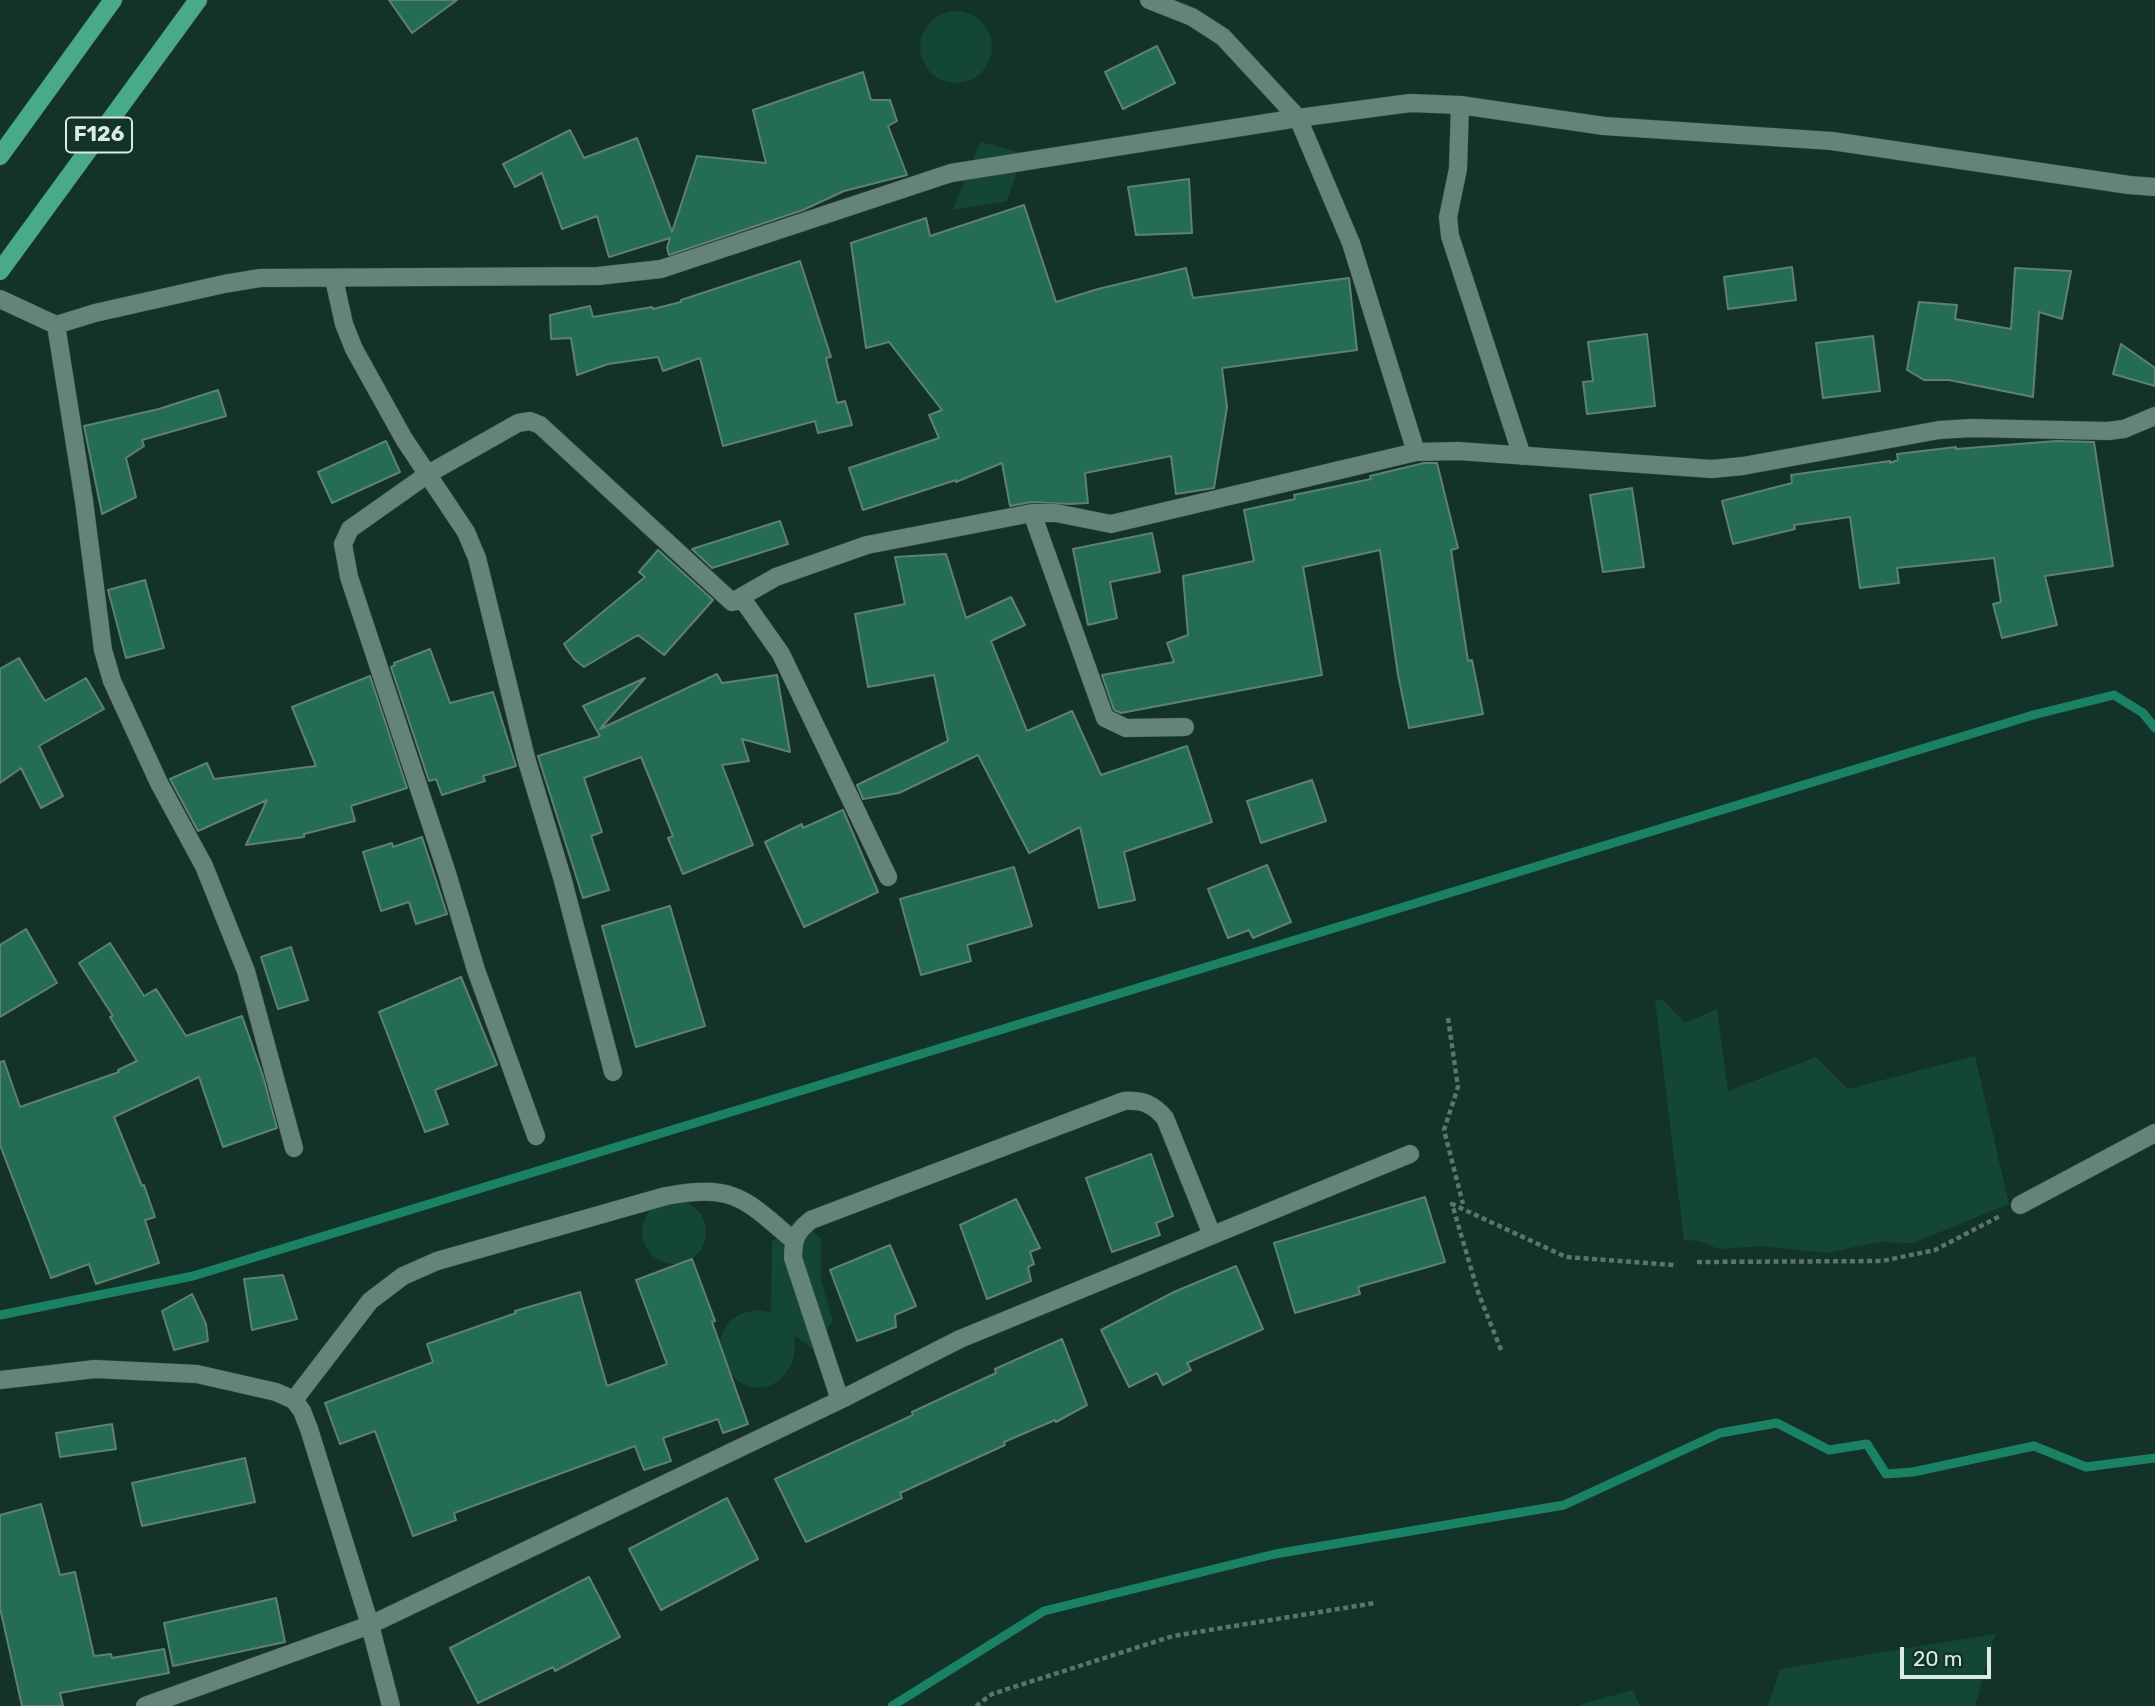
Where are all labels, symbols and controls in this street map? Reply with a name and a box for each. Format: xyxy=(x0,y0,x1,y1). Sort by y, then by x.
road number: F126 xyxy=(66,118,132,152)
scale bar xyxy=(1903,1632,1994,1676)
text: 20 m xyxy=(1913,1646,1962,1671)

